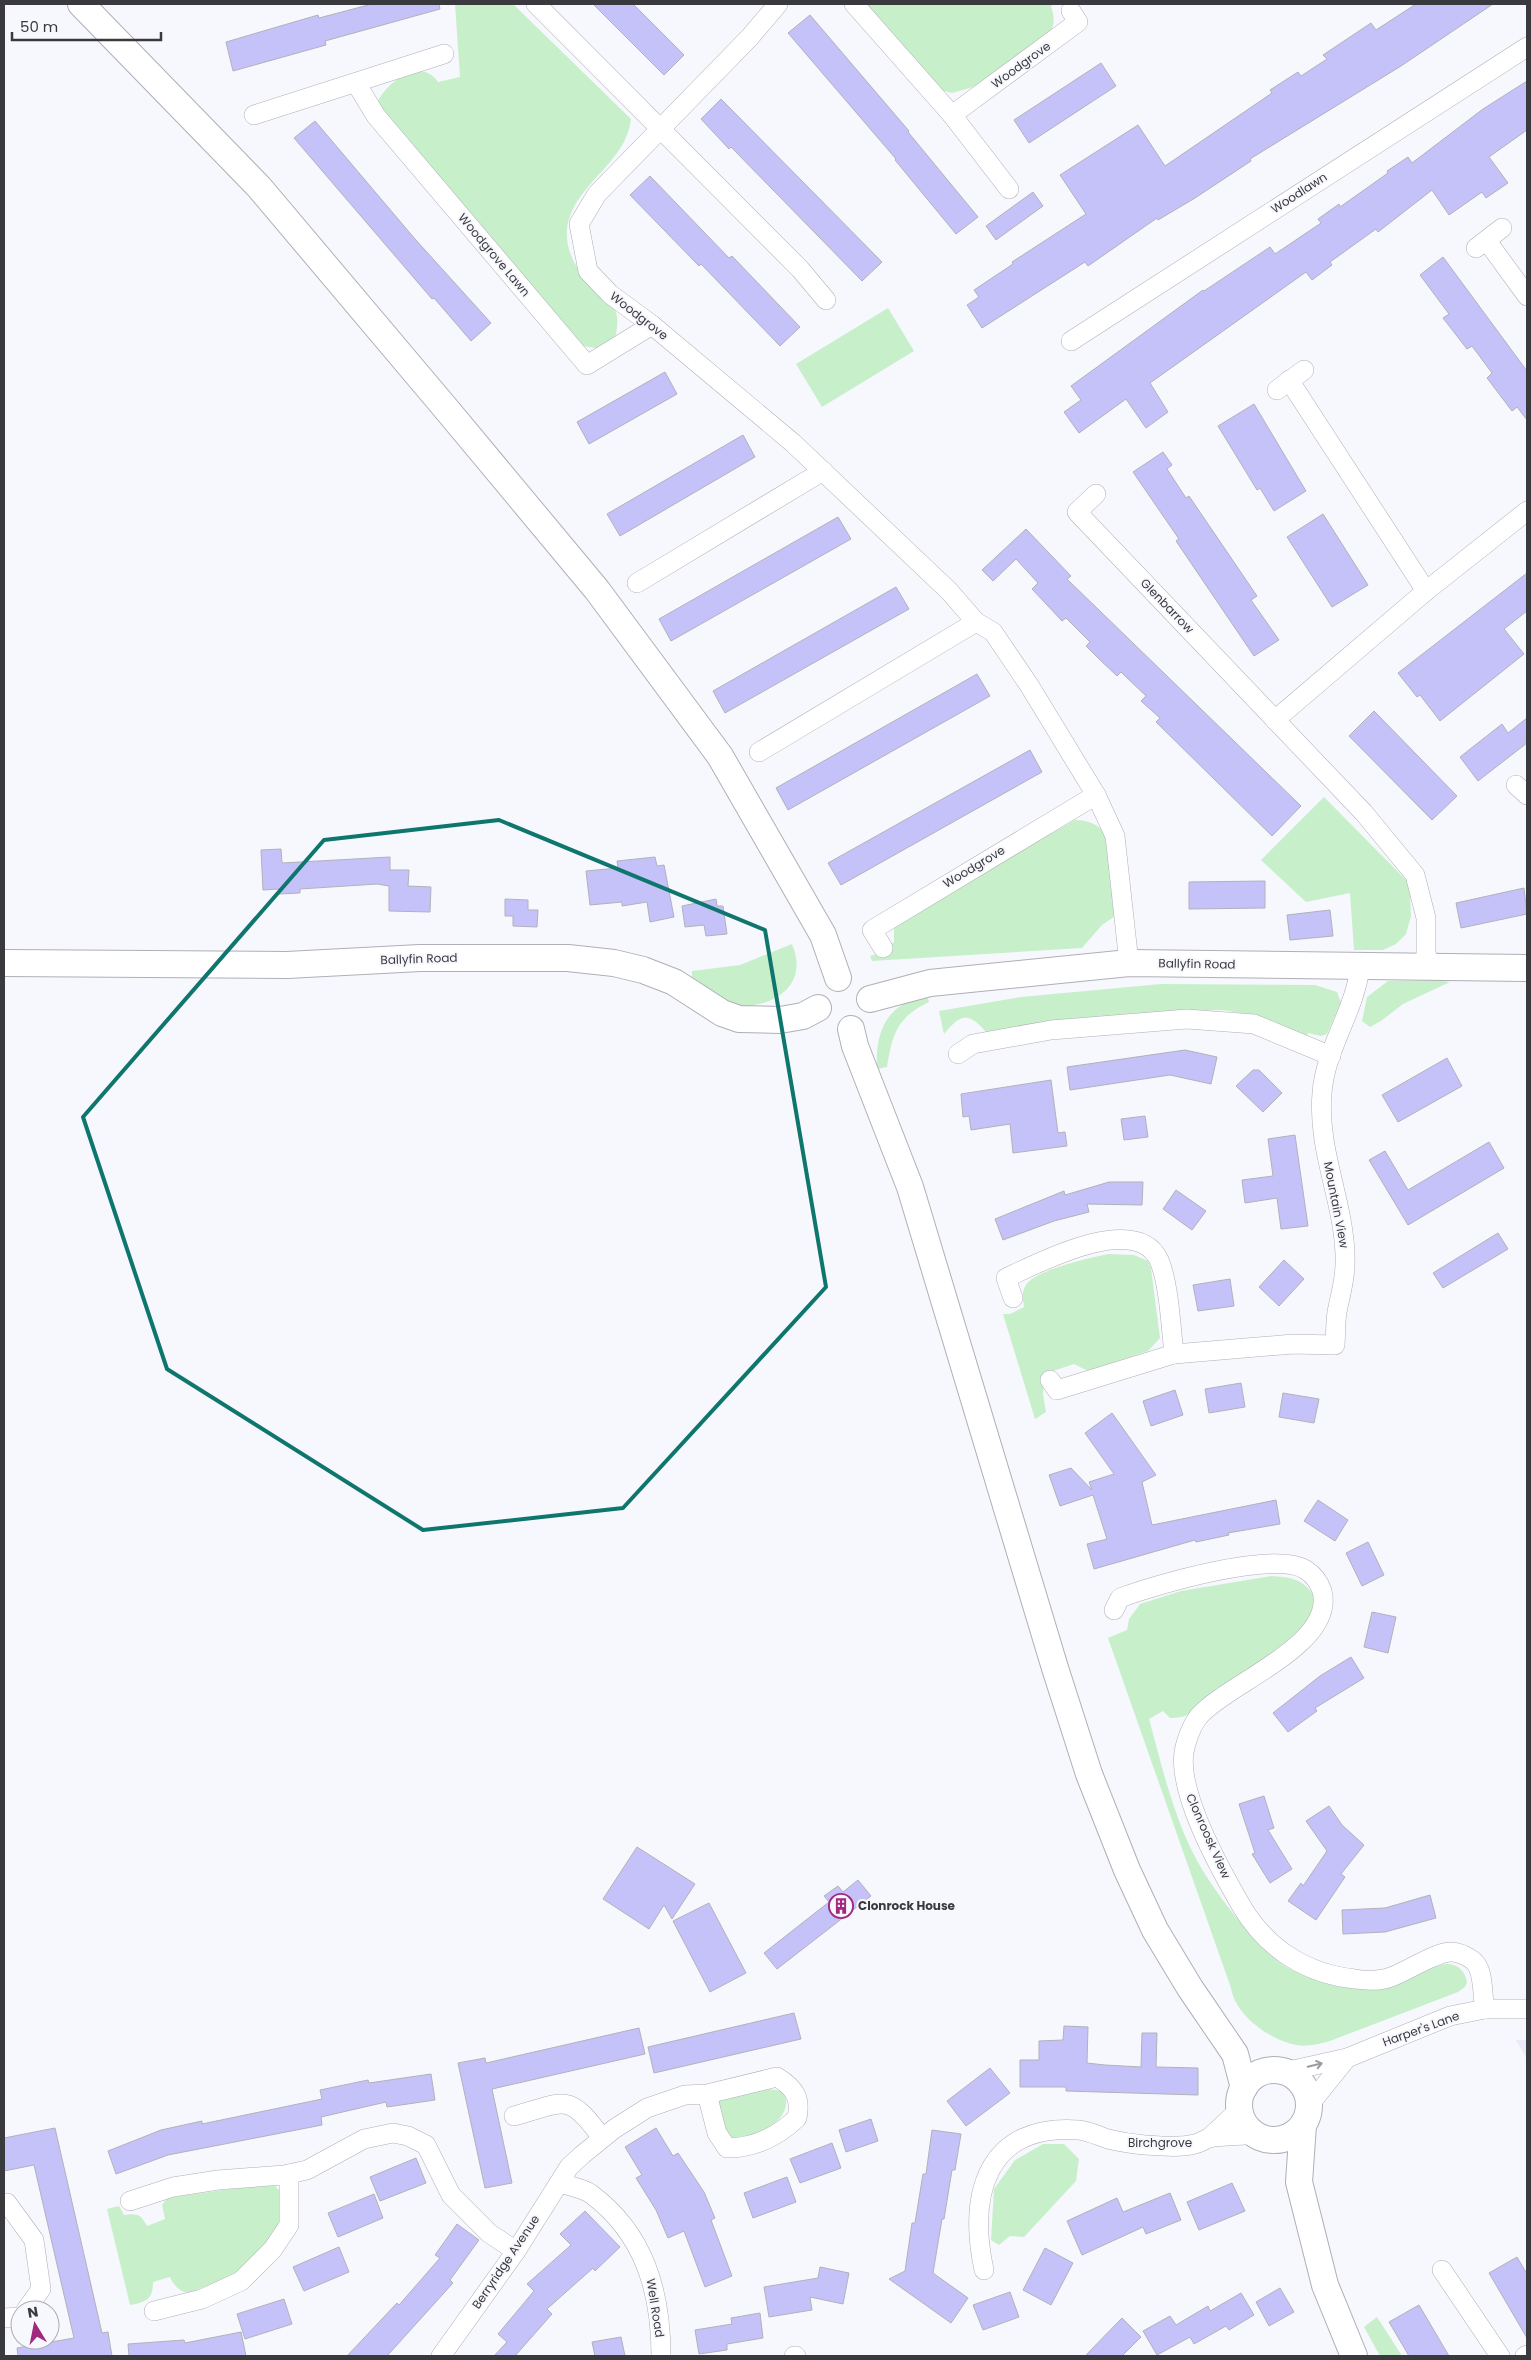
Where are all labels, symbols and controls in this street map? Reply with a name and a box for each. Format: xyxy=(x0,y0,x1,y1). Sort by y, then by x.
scale bar xyxy=(12,10,161,42)
text: 50 m xyxy=(20,16,58,37)
street label: Woodgrove xyxy=(988,37,1054,92)
street label: Woodlawn xyxy=(1267,168,1330,217)
street label: Woodgrove Lawn xyxy=(455,210,534,300)
street label: Woodgrove xyxy=(607,287,672,344)
street label: Glenbarrow xyxy=(1137,575,1198,637)
street label: Woodgrove xyxy=(940,841,1008,892)
street label: Ballyfin Road xyxy=(380,949,458,968)
street label: Ballyfin Road xyxy=(1158,954,1236,973)
street label: Mountain View xyxy=(1320,1160,1353,1250)
street label: Clonroosk View xyxy=(1182,1791,1235,1881)
building icon: Clonrock House xyxy=(828,1893,854,1919)
place label: Clonrock House xyxy=(858,1897,956,1914)
street label: Harper's Lane xyxy=(1380,2007,1462,2050)
one-way arrow xyxy=(1307,2060,1323,2069)
street label: Birchgrove xyxy=(1128,2134,1192,2151)
street label: Berryridge Avenue xyxy=(468,2211,543,2312)
street label: Well Road xyxy=(642,2277,669,2339)
north arrow xyxy=(10,2300,60,2350)
text: N xyxy=(26,2301,40,2323)

